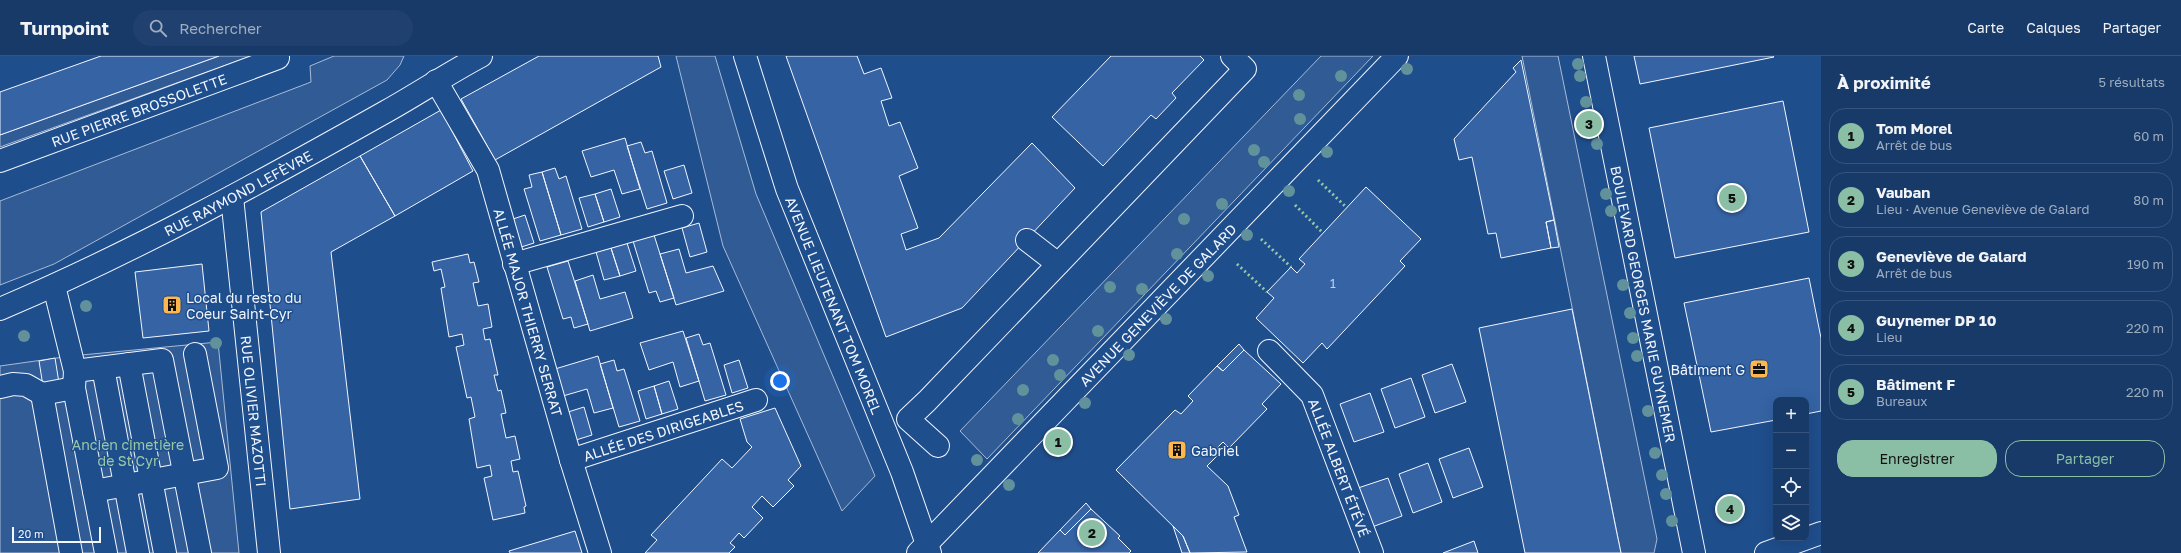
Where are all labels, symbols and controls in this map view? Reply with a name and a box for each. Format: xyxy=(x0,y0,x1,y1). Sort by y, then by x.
search box xyxy=(133,10,413,46)
text: Turnpoint xyxy=(20,16,109,39)
icon: search xyxy=(147,17,169,39)
text: Rechercher xyxy=(179,19,262,37)
text: Carte xyxy=(1967,19,2004,36)
text: Calques xyxy=(2026,19,2081,36)
text: Partager xyxy=(2103,19,2161,36)
street label: RUE PIERRE BROSSOLETTE xyxy=(49,69,229,150)
text: À proximité xyxy=(1837,72,1931,93)
text: 5 résultats xyxy=(2099,74,2165,90)
pin: 3 xyxy=(1576,109,1602,139)
text: Tom Morel xyxy=(1876,119,1952,137)
text: 1 xyxy=(1848,128,1854,144)
text: 60 m xyxy=(2133,128,2164,144)
text: Arrêt de bus xyxy=(1876,137,1952,153)
street label: RUE RAYMOND LEFÈVRE xyxy=(161,146,315,239)
street label: BOULEVARD GEORGES MARIE GUYNEMER xyxy=(1608,164,1680,444)
pin: 5 xyxy=(1719,183,1745,213)
text: Vauban xyxy=(1876,183,1930,201)
text: 2 xyxy=(1847,192,1855,208)
text: 80 m xyxy=(2133,192,2164,208)
street label: AVENUE LIEUTENANT TOM MOREL xyxy=(783,194,886,416)
text: Lieu · Avenue Geneviève de Galard xyxy=(1876,201,2089,217)
street label: ALLÉE MAJOR THIERRY SERRAT xyxy=(491,206,567,419)
street label: AVENUE GENEVIÈVE DE GALARD xyxy=(1075,220,1239,389)
text: Geneviève de Galard xyxy=(1876,247,2027,265)
text: 3 xyxy=(1847,256,1855,272)
text: 190 m xyxy=(2127,256,2164,272)
text: Arrêt de bus xyxy=(1876,265,1952,281)
house number: 1 xyxy=(1330,276,1336,291)
place label: Local du resto du Coeur Saint-Cyr xyxy=(186,289,302,322)
building icon: Local du resto du Coeur Saint-Cyr xyxy=(161,294,183,316)
text: Guynemer DP 10 xyxy=(1876,311,1996,329)
text: 4 xyxy=(1847,320,1855,336)
text: 220 m xyxy=(2126,320,2164,336)
text: Lieu xyxy=(1876,329,1902,345)
street label: RUE OLIVIER MAZOTTI xyxy=(238,334,271,487)
office icon: Bâtiment G xyxy=(1748,358,1770,380)
place label: Bâtiment G xyxy=(1671,361,1745,378)
your location xyxy=(770,371,790,391)
text: Bâtiment F xyxy=(1876,375,1955,393)
text: 5 xyxy=(1847,384,1855,400)
text: 220 m xyxy=(2126,384,2164,400)
text: Bureaux xyxy=(1876,393,1927,409)
street label: ALLÉE DES DIRIGEABLES xyxy=(581,396,746,464)
street label: ALLÉE ALBERT ÉTÉVÉ xyxy=(1305,396,1374,539)
map controls xyxy=(1773,397,1809,541)
button: + xyxy=(1773,397,1809,433)
pin: 1 xyxy=(1045,427,1071,457)
button: − xyxy=(1773,433,1809,469)
park label: Ancien cimetière de St Cyr xyxy=(72,436,184,469)
building icon: Gabriel xyxy=(1166,439,1188,461)
button: Enregistrer xyxy=(1837,440,1997,477)
button: Partager xyxy=(2005,440,2165,477)
place label: Gabriel xyxy=(1191,442,1239,459)
button: locate xyxy=(1773,469,1809,505)
pin: 4 xyxy=(1717,494,1743,524)
button: layers xyxy=(1773,505,1809,541)
pin: 2 xyxy=(1079,518,1105,548)
scale bar xyxy=(12,525,101,544)
text: 20 m xyxy=(18,527,44,540)

